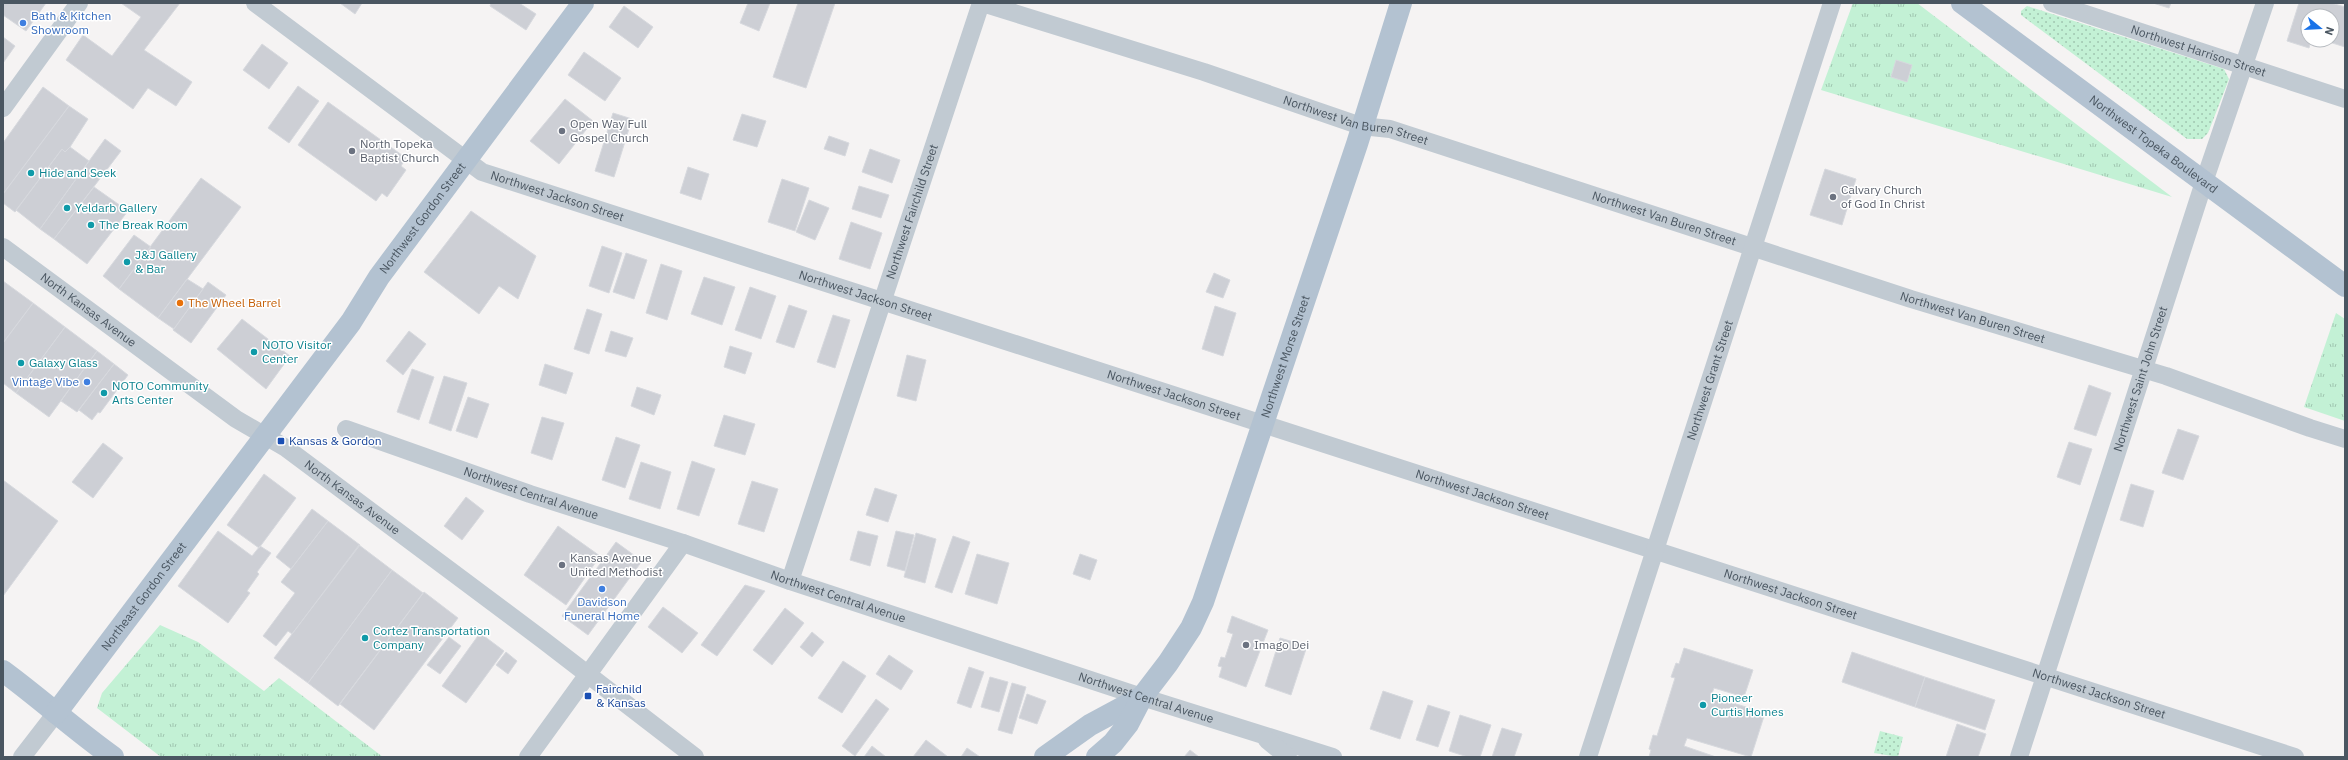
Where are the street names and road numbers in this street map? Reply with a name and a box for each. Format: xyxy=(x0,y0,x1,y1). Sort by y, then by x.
street label: Northwest Harrison Street xyxy=(2129,21,2268,80)
street label: Northwest Van Buren Street xyxy=(1281,92,1430,148)
street label: Northwest Topeka Boulevard xyxy=(2087,92,2221,196)
street label: Northwest Fairchild Street xyxy=(882,142,941,281)
street label: Northwest Gordon Street xyxy=(376,159,469,277)
street label: Northwest Jackson Street xyxy=(489,167,626,224)
street label: Northwest Van Buren Street xyxy=(1590,187,1738,248)
street label: Northwest Jackson Street xyxy=(797,267,934,324)
street label: North Kansas Avenue xyxy=(38,269,140,350)
street label: Northwest Van Buren Street xyxy=(1898,288,2047,346)
street label: Northwest Morse Street xyxy=(1257,293,1313,420)
street label: Northwest Saint John Street xyxy=(2110,304,2171,454)
street label: Northwest Grant Street xyxy=(1683,318,1736,442)
street label: Northwest Jackson Street xyxy=(1105,366,1243,423)
street label: North Kansas Avenue xyxy=(302,457,403,538)
street label: Northwest Central Avenue xyxy=(462,463,601,523)
street label: Northwest Jackson Street xyxy=(1414,466,1551,523)
street label: Northeast Gordon Street xyxy=(98,539,189,653)
street label: Northwest Jackson Street xyxy=(1722,565,1859,622)
street label: Northwest Central Avenue xyxy=(769,567,908,626)
street label: Northwest Jackson Street xyxy=(2030,665,2168,722)
street label: Northwest Central Avenue xyxy=(1077,669,1216,726)

